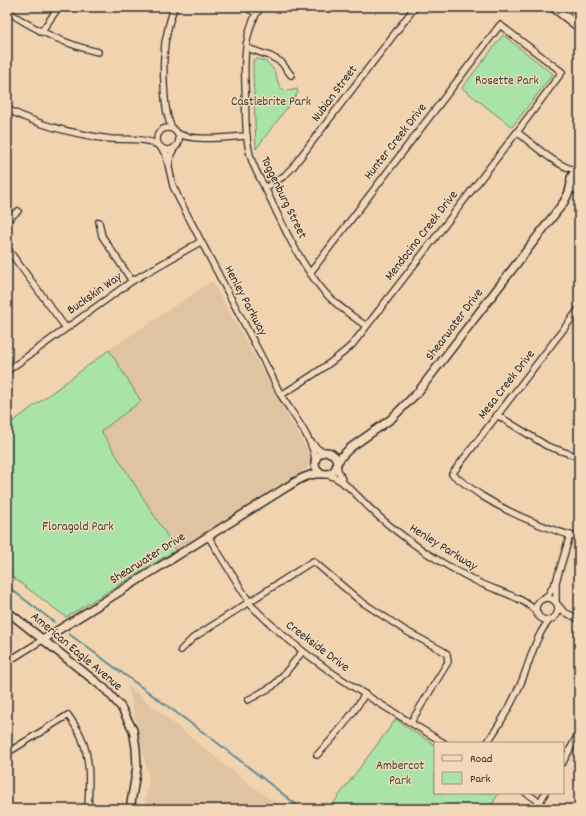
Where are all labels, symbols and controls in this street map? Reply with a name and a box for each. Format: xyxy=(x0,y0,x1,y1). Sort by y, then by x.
street label: Nubian Street xyxy=(307,61,363,126)
park label: Rosette Park xyxy=(475,72,539,91)
park label: Castlebrite Park xyxy=(231,93,311,112)
street label: Hunter Creek Drive xyxy=(360,99,432,184)
street label: Toggenburg Street xyxy=(255,154,311,242)
street label: Mendocino Creek Drive xyxy=(381,187,463,285)
street label: Henley Parkway xyxy=(218,262,272,340)
street label: Buckskin Way xyxy=(64,268,127,320)
street label: Shearwater Drive xyxy=(421,285,489,365)
street label: Mesa Creek Drive xyxy=(474,346,540,424)
park label: Floragold Park xyxy=(42,518,114,537)
street label: Henley Parkway xyxy=(405,519,481,577)
street label: Shearwater Drive xyxy=(106,528,190,590)
street label: American Eagle Avenue xyxy=(26,608,126,696)
street label: Creekside Drive xyxy=(281,617,353,678)
legend xyxy=(434,742,564,794)
text: Road xyxy=(470,751,492,768)
park label: Ambercot Park xyxy=(376,757,424,791)
text: Park xyxy=(470,771,491,788)

